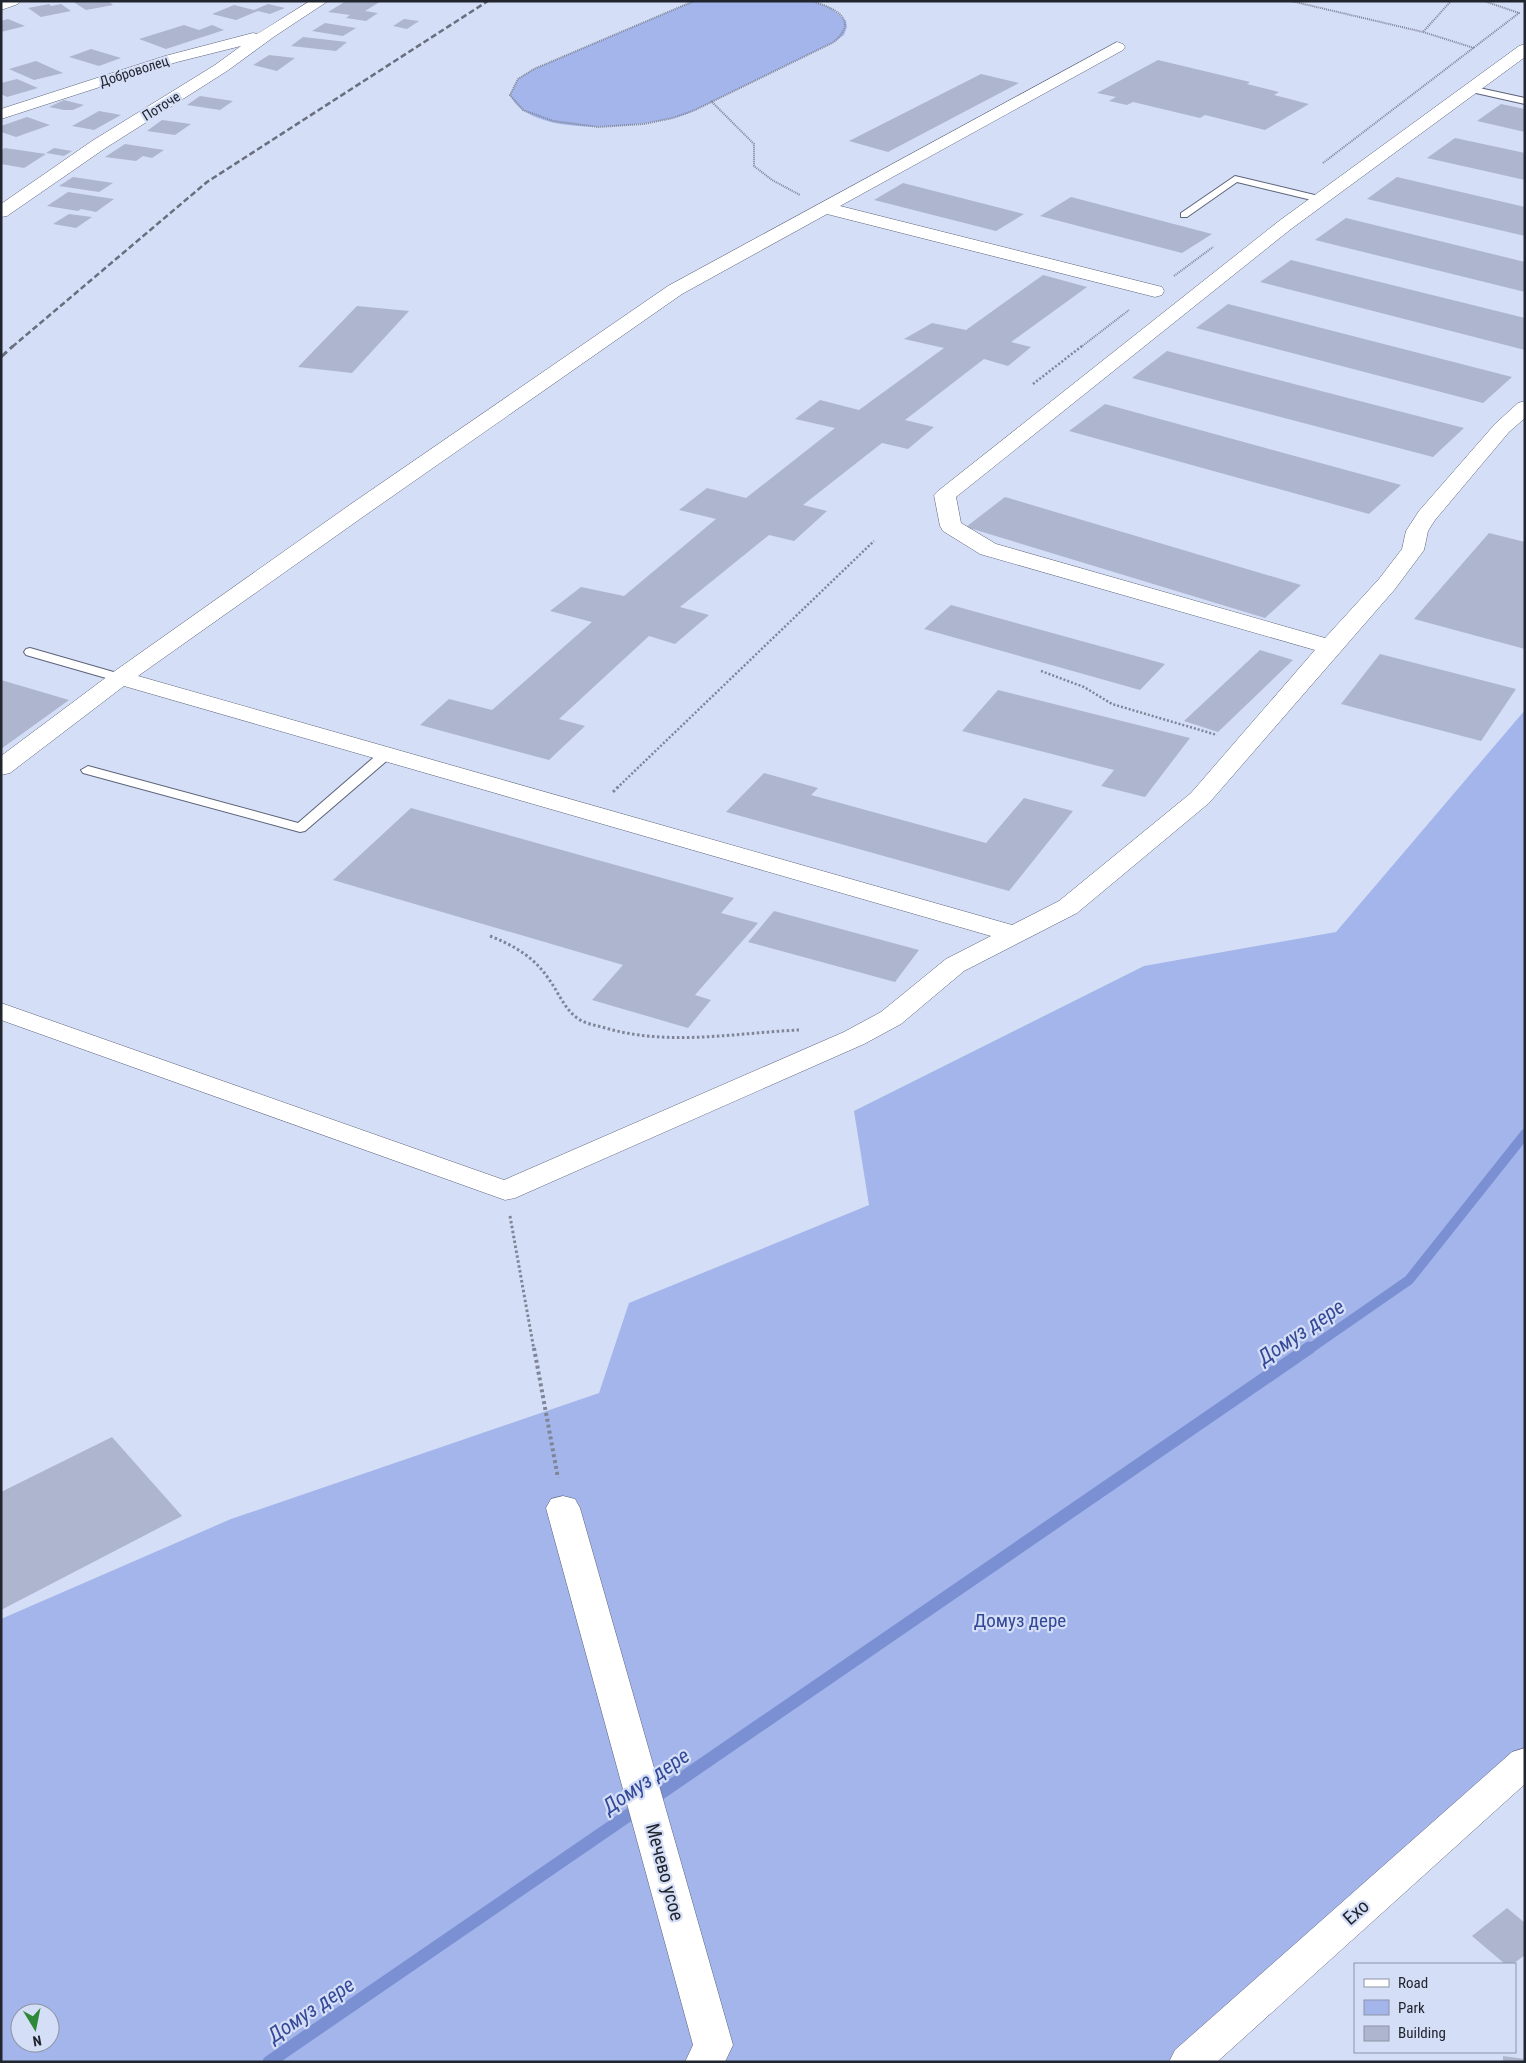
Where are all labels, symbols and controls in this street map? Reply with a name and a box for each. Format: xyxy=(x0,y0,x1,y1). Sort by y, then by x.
street label: Доброволец xyxy=(97,52,171,90)
street label: Поточе xyxy=(139,88,183,124)
water label: Домуз дере xyxy=(1251,1294,1349,1371)
park label: Домуз дере xyxy=(974,1609,1066,1632)
water label: Домуз дере xyxy=(596,1743,694,1820)
street label: Мечево усое xyxy=(641,1821,689,1923)
street label: Ехо xyxy=(1338,1894,1374,1930)
legend xyxy=(1354,1963,1516,2053)
water label: Домуз дере xyxy=(261,1972,359,2049)
text: Road xyxy=(1398,1974,1428,1992)
text: Park xyxy=(1398,1999,1425,2017)
north arrow xyxy=(10,2003,60,2053)
text: Building xyxy=(1398,2024,1446,2042)
text: N xyxy=(32,2032,43,2049)

